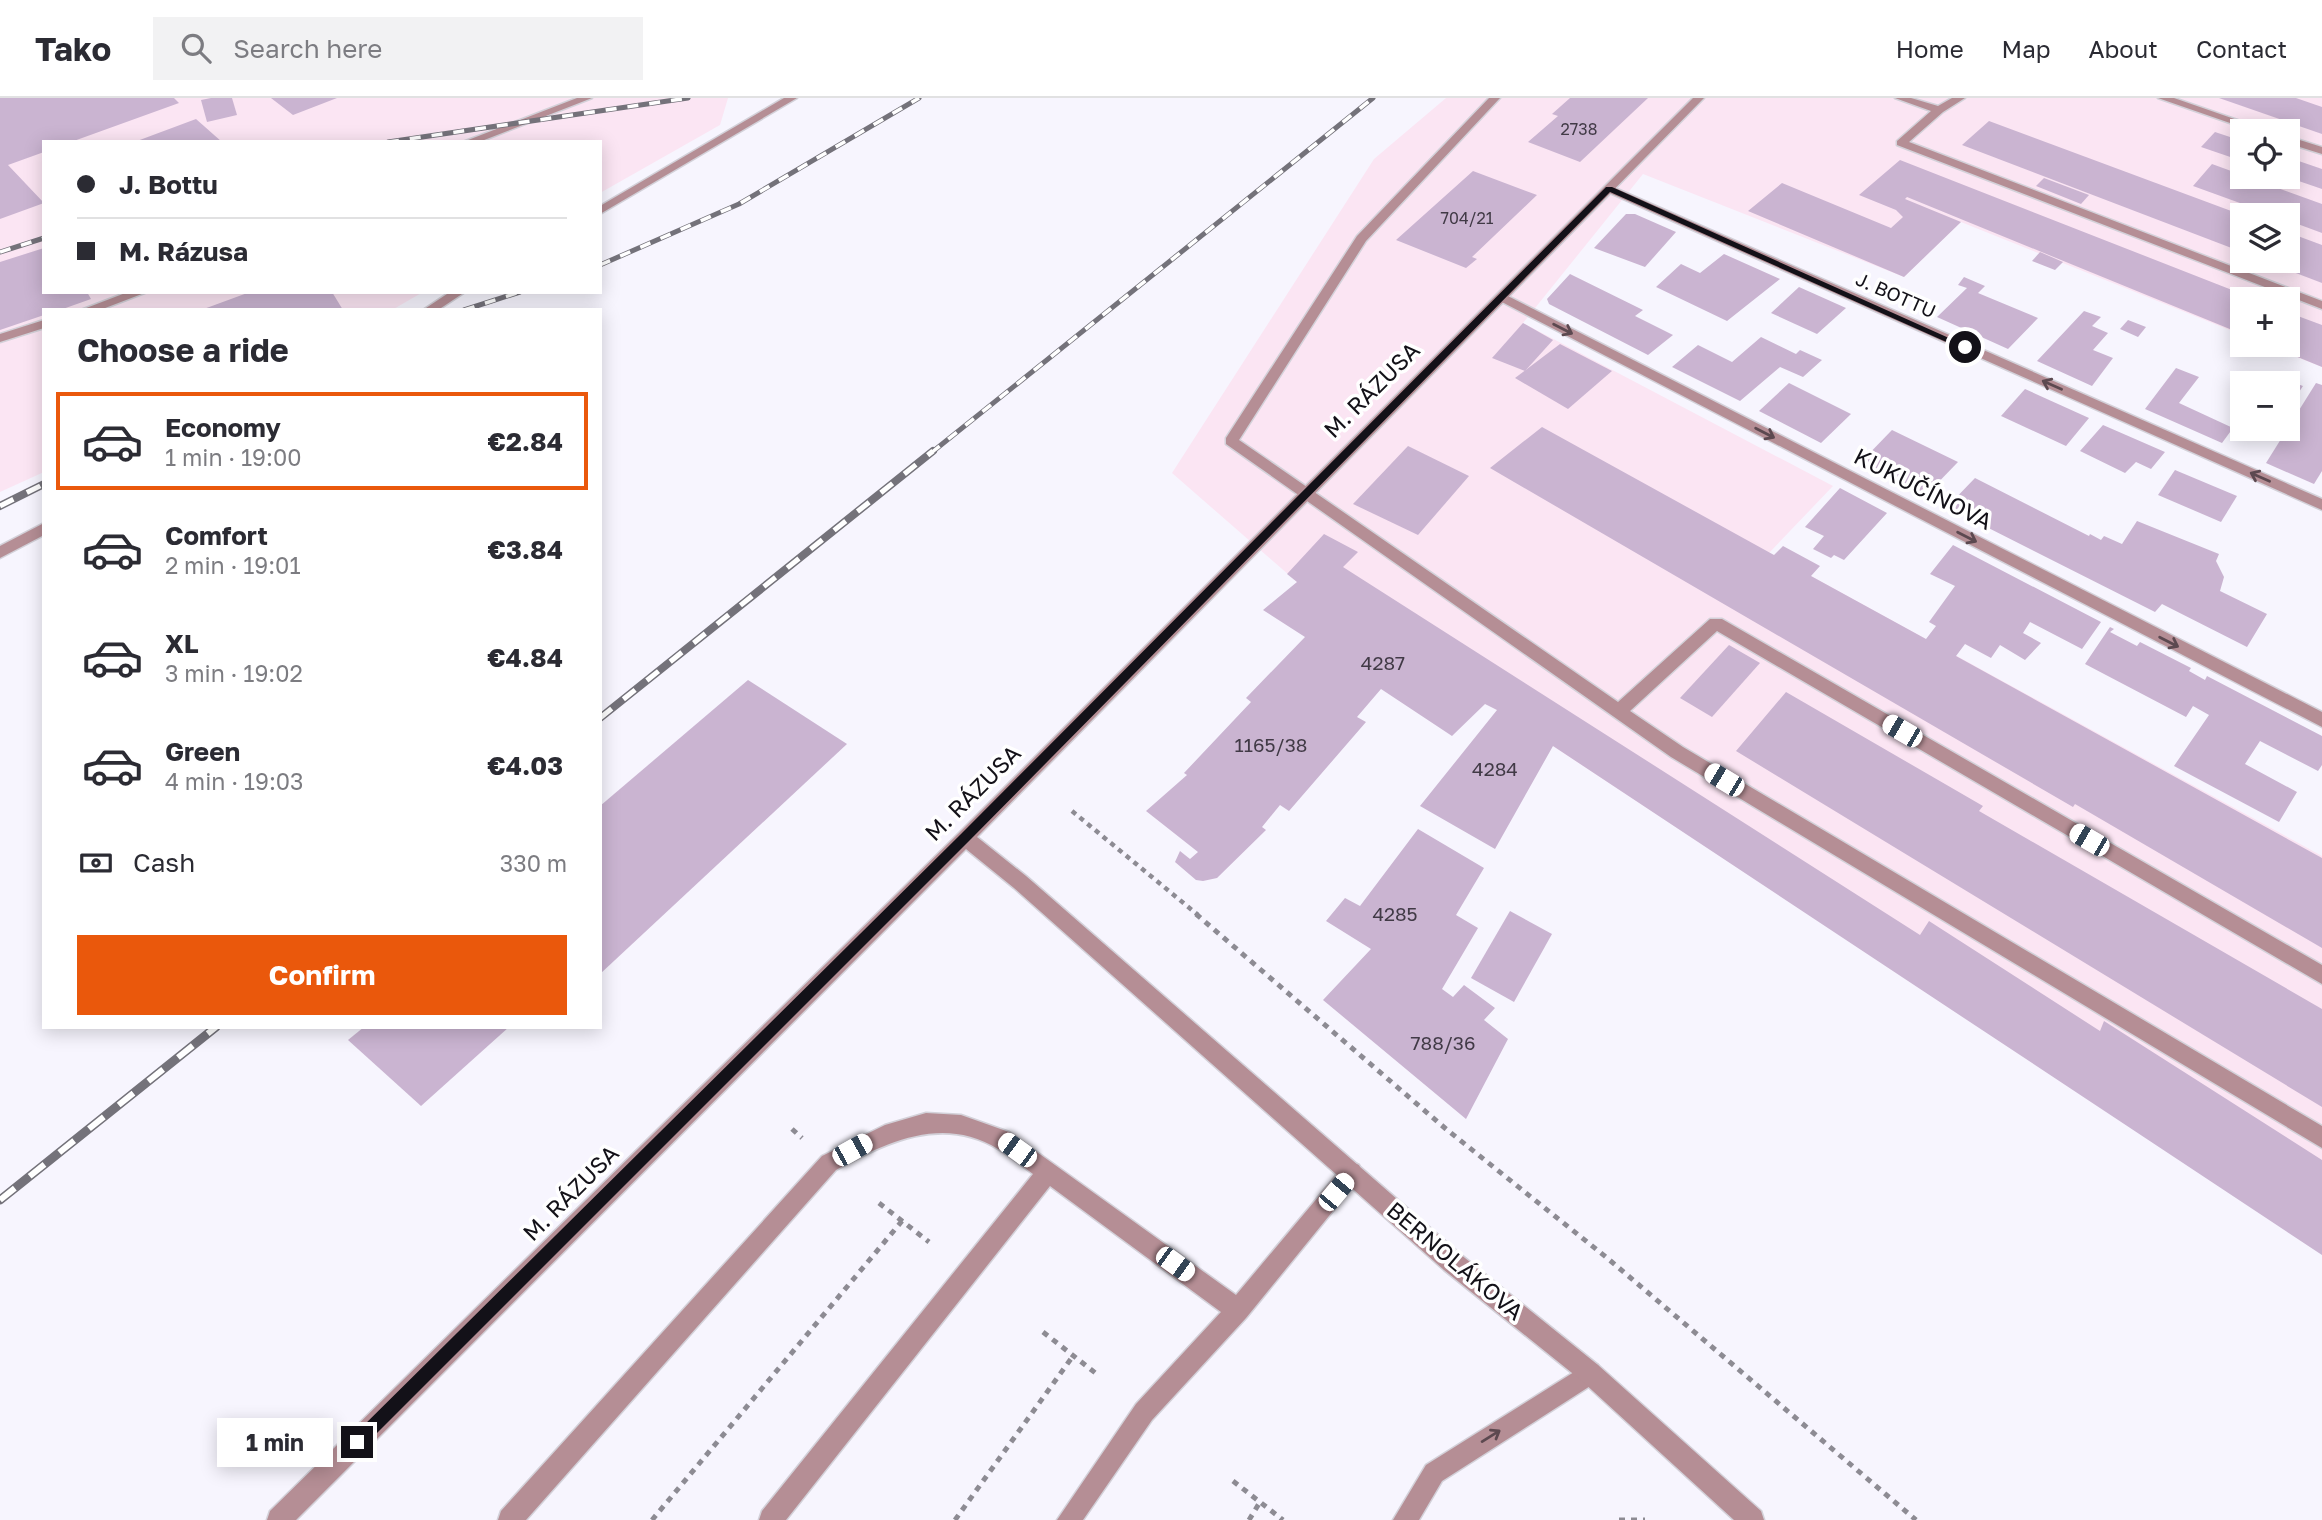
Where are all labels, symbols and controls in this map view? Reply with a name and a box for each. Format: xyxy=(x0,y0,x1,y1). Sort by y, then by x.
search box xyxy=(153,17,643,80)
text: Tako xyxy=(35,29,111,68)
icon: search xyxy=(177,29,215,67)
text: Search here xyxy=(233,33,382,64)
text: Home xyxy=(1896,34,1964,63)
text: Map xyxy=(2002,34,2051,63)
text: About xyxy=(2089,34,2158,63)
text: Contact xyxy=(2196,34,2287,63)
house number: 2738 xyxy=(1561,119,1597,139)
map controls xyxy=(2230,119,2300,441)
button: locate xyxy=(2230,119,2300,189)
text: J. Bottu xyxy=(119,169,218,200)
button: layers xyxy=(2230,203,2300,273)
house number: 704/21 xyxy=(1441,208,1494,228)
text: M. Rázusa xyxy=(119,236,248,267)
street label: J. BOTTU xyxy=(1853,267,1940,322)
button: + xyxy=(2230,287,2300,357)
one-way arrow xyxy=(1552,322,1573,336)
text: Choose a ride xyxy=(77,331,289,369)
route start xyxy=(1949,331,1981,363)
street label: M. RÁZUSA xyxy=(1318,336,1425,443)
button: − xyxy=(2230,371,2300,441)
one-way arrow xyxy=(2041,378,2063,391)
icon: car xyxy=(81,410,144,473)
text: Economy xyxy=(165,412,281,443)
text: €2.84 xyxy=(488,426,563,457)
one-way arrow xyxy=(1754,427,1775,440)
street label: KUKUČÍNOVA xyxy=(1850,441,1997,535)
text: 1 min · 19:00 xyxy=(165,443,301,471)
one-way arrow xyxy=(2249,470,2271,483)
icon: car xyxy=(81,518,144,581)
text: Comfort xyxy=(165,520,268,551)
one-way arrow xyxy=(1956,531,1977,545)
text: €3.84 xyxy=(488,534,563,565)
text: 2 min · 19:01 xyxy=(165,551,301,579)
icon: car xyxy=(81,626,144,689)
text: XL xyxy=(165,628,199,659)
one-way arrow xyxy=(2158,635,2179,649)
text: €4.84 xyxy=(487,642,563,673)
house number: 4287 xyxy=(1361,651,1405,674)
text: 3 min · 19:02 xyxy=(165,659,303,687)
car xyxy=(1879,711,1926,751)
house number: 1165/38 xyxy=(1235,733,1307,756)
icon: car xyxy=(81,734,144,797)
text: Green xyxy=(165,736,240,767)
street label: M. RÁZUSA xyxy=(919,739,1026,846)
text: €4.03 xyxy=(487,750,563,781)
house number: 4284 xyxy=(1472,757,1518,780)
car xyxy=(1701,760,1748,800)
text: 4 min · 19:03 xyxy=(165,767,304,795)
car xyxy=(2066,820,2113,860)
icon: cash xyxy=(77,844,115,882)
text: Cash xyxy=(133,847,195,878)
text: 330 m xyxy=(500,849,567,877)
house number: 4285 xyxy=(1372,902,1418,925)
button: Confirm xyxy=(77,935,567,1015)
house number: 788/36 xyxy=(1411,1031,1475,1054)
car xyxy=(994,1129,1041,1171)
car xyxy=(829,1131,876,1169)
street label: M. RÁZUSA xyxy=(517,1139,624,1246)
car xyxy=(1315,1169,1358,1215)
street label: BERNOLÁKOVA xyxy=(1382,1195,1530,1325)
car xyxy=(1152,1243,1199,1285)
callout: 1 min xyxy=(217,1418,332,1466)
route end xyxy=(341,1426,373,1458)
text: 1 min xyxy=(246,1428,304,1456)
one-way arrow xyxy=(1481,1428,1501,1442)

